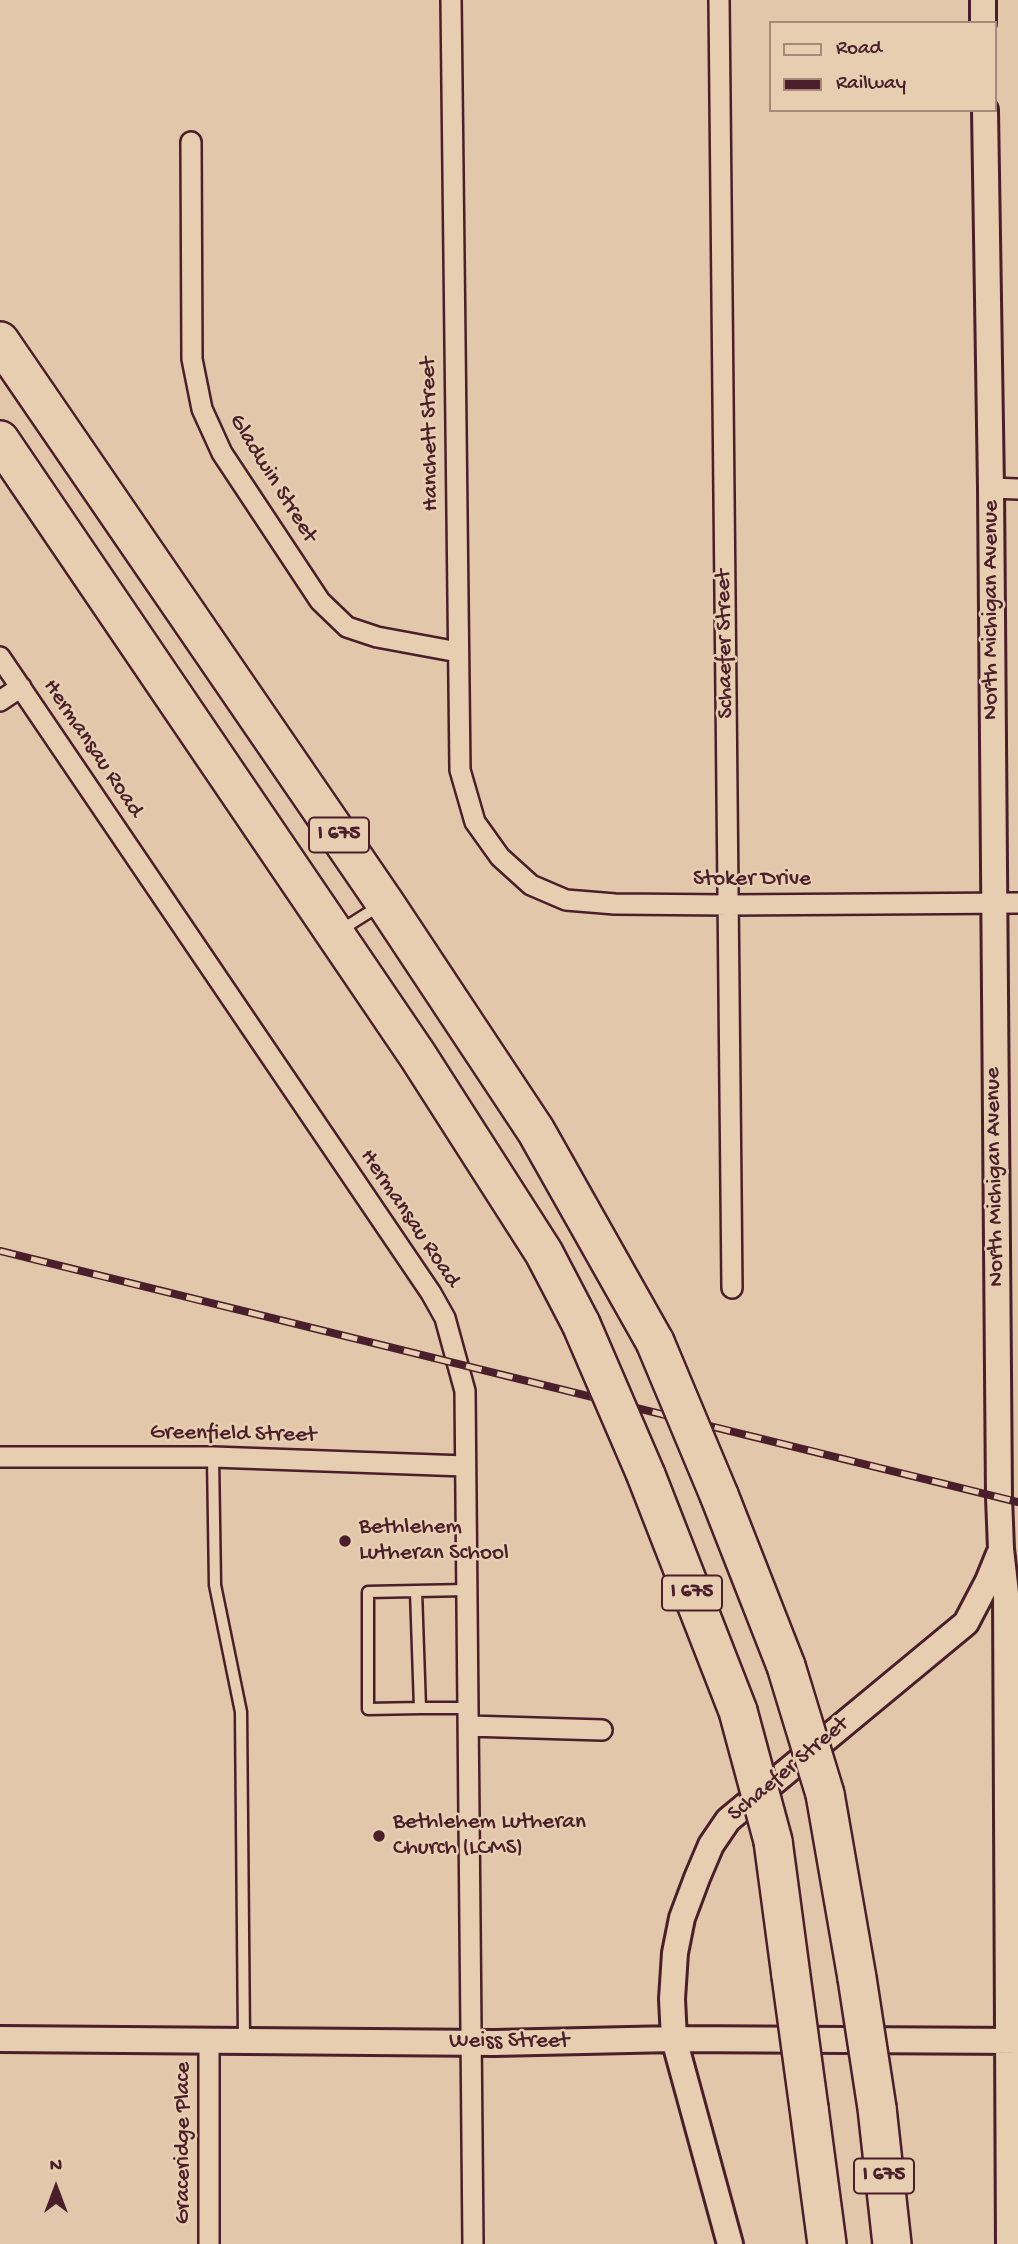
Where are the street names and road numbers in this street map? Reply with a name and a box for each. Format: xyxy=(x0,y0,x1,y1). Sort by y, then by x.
street label: Hanchett Street xyxy=(416,357,446,511)
street label: Gladwin Street xyxy=(222,410,322,548)
street label: North Michigan Avenue xyxy=(978,500,1006,720)
street label: Schaefer Street xyxy=(711,569,741,719)
street label: Hermansau Road xyxy=(36,675,148,823)
road number: I 675 xyxy=(309,818,369,852)
street label: Stoker Drive xyxy=(693,866,811,894)
street label: North Michigan Avenue xyxy=(980,1067,1012,1287)
street label: Hermansau Road xyxy=(353,1145,465,1293)
street label: Greenfield Street xyxy=(150,1420,316,1450)
road number: I 675 xyxy=(662,1576,722,1610)
street label: Schaefer Street xyxy=(723,1711,855,1829)
street label: Weiss Street xyxy=(449,2028,569,2056)
street label: Graceridge Place xyxy=(170,2062,198,2224)
road number: I 675 xyxy=(854,2158,914,2194)

